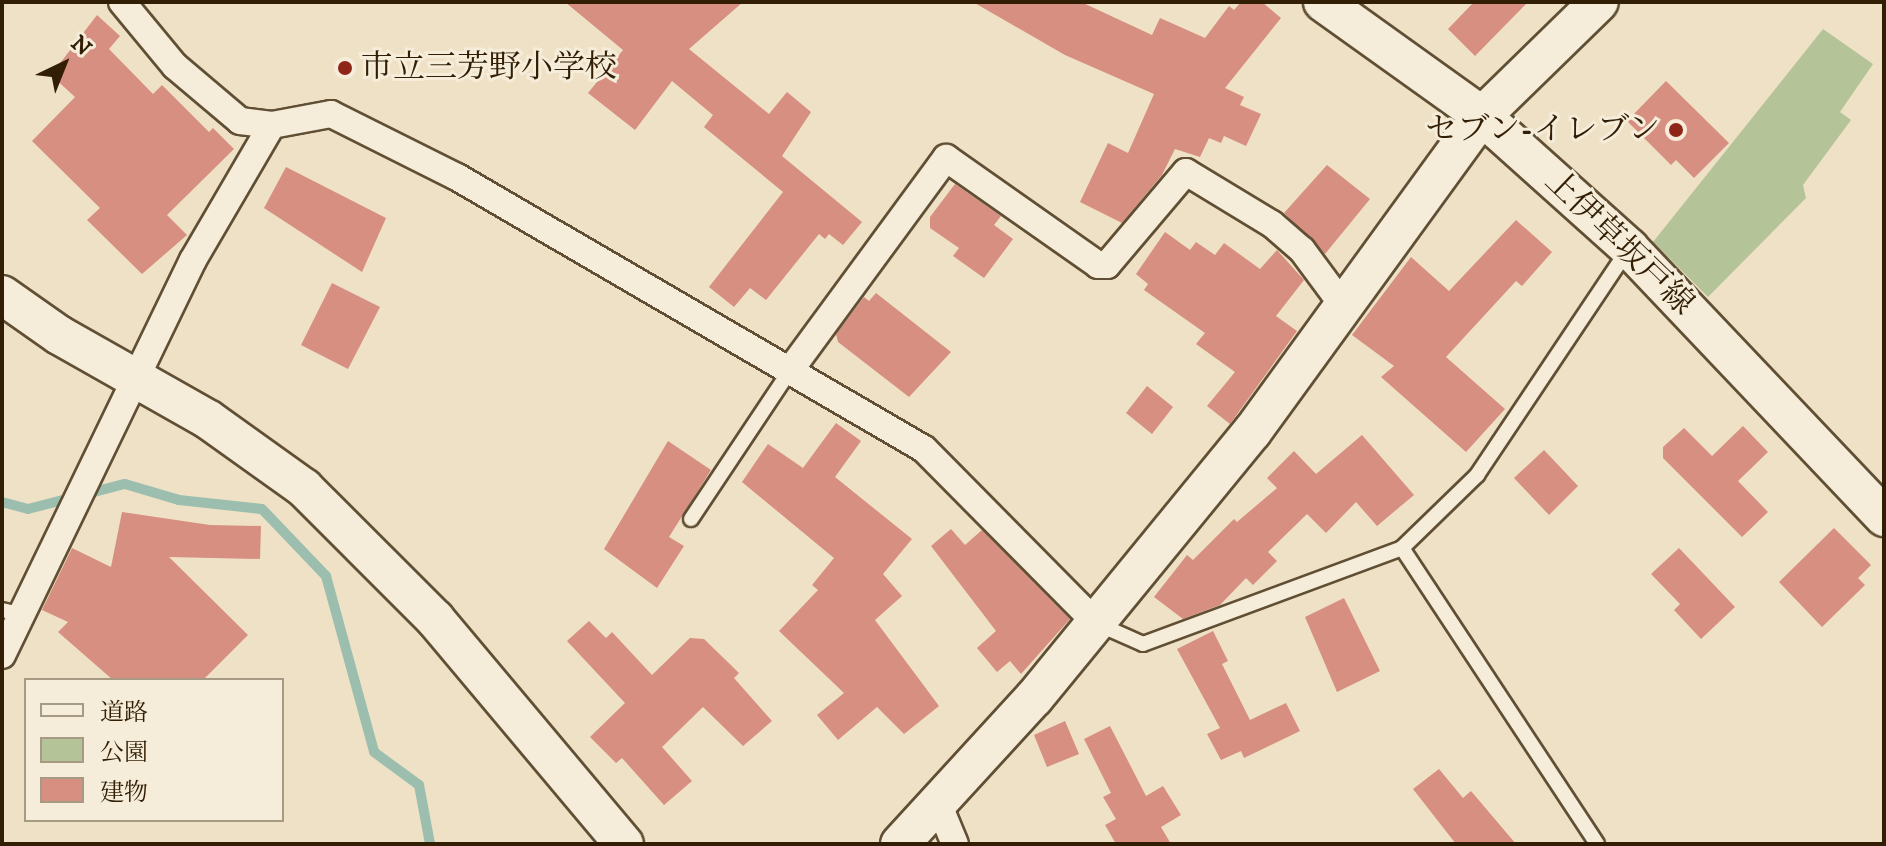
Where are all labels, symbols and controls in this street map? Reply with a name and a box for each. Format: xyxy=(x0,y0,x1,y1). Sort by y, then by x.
north arrow xyxy=(24,24,104,104)
text: N xyxy=(65,30,97,62)
place label: 市立三芳野小学校 xyxy=(361,49,617,87)
marker: 市立三芳野小学校 xyxy=(336,59,354,77)
place label: セブン-イレブン xyxy=(1423,111,1660,149)
marker: セブン-イレブン xyxy=(1667,121,1685,139)
street label: 上伊草坂戸線 xyxy=(1537,163,1701,323)
legend xyxy=(24,678,284,822)
text: 道路 xyxy=(100,698,148,728)
text: 公園 xyxy=(100,738,148,768)
text: 建物 xyxy=(100,778,148,808)

